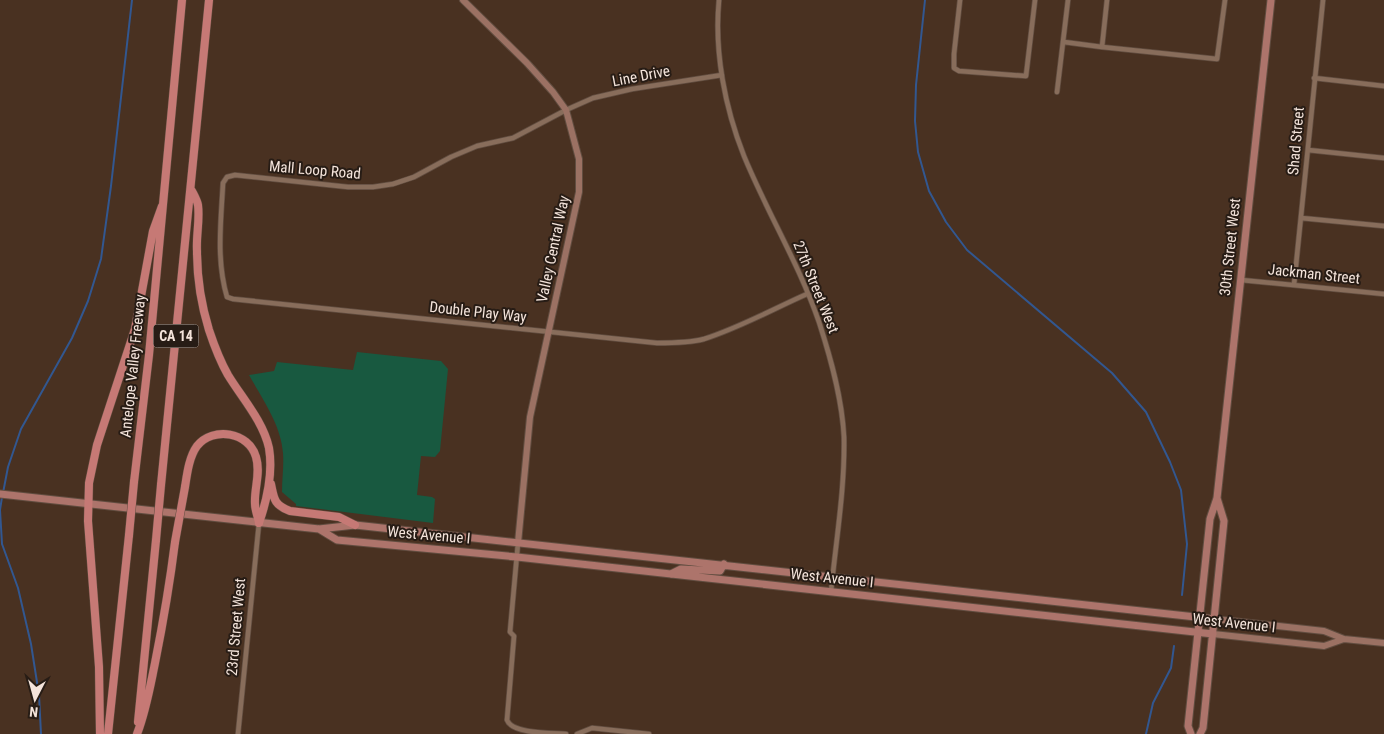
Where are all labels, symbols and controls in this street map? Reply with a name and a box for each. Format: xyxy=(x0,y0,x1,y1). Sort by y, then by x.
street label: Line Drive xyxy=(611,62,671,90)
street label: Shad Street xyxy=(1284,106,1308,176)
street label: Mall Loop Road xyxy=(268,157,362,183)
street label: Valley Central Way xyxy=(533,194,573,304)
street label: 30th Street West xyxy=(1216,197,1244,297)
street label: 27th Street West xyxy=(789,238,843,336)
street label: Jackman Street xyxy=(1267,260,1361,288)
street label: Antelope Valley Freeway xyxy=(117,294,149,438)
street label: Double Play Way xyxy=(428,298,528,326)
road number: CA 14 xyxy=(154,324,198,348)
street label: West Avenue I xyxy=(387,522,471,548)
street label: West Avenue I xyxy=(790,565,874,591)
street label: 23rd Street West xyxy=(223,577,249,677)
street label: West Avenue I xyxy=(1192,610,1276,636)
north arrow xyxy=(10,674,60,724)
text: N xyxy=(29,704,39,720)

